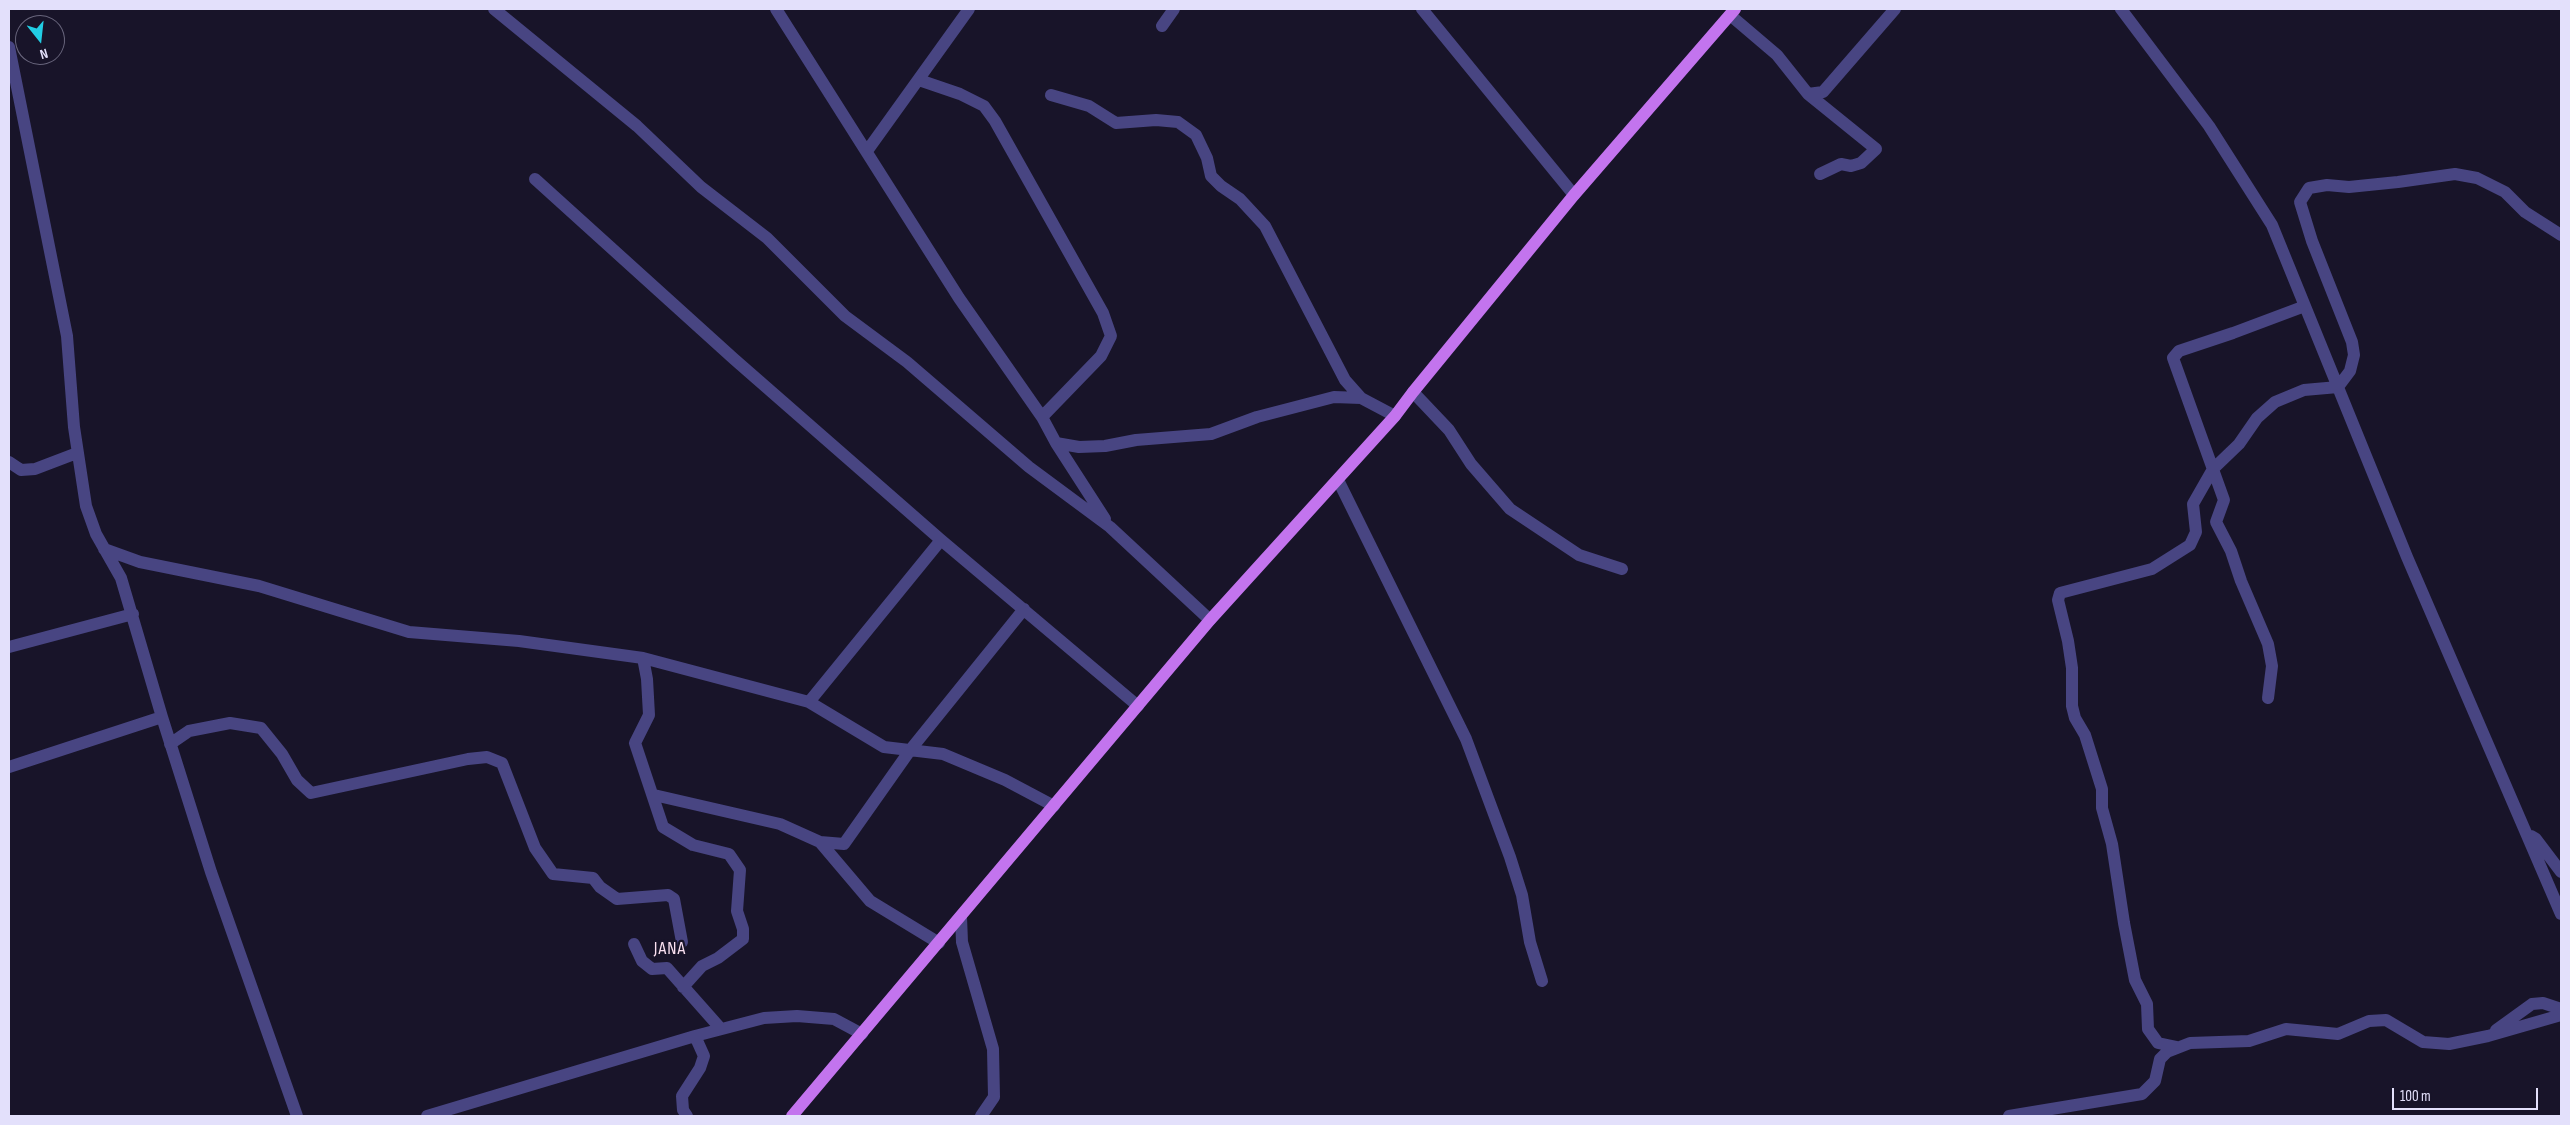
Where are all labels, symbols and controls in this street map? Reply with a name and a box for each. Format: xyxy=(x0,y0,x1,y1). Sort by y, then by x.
north arrow xyxy=(15,15,65,65)
text: N xyxy=(38,45,50,63)
district label: JANA xyxy=(653,938,687,960)
scale bar xyxy=(2395,1078,2541,1110)
text: 100 m xyxy=(2400,1087,2431,1106)

